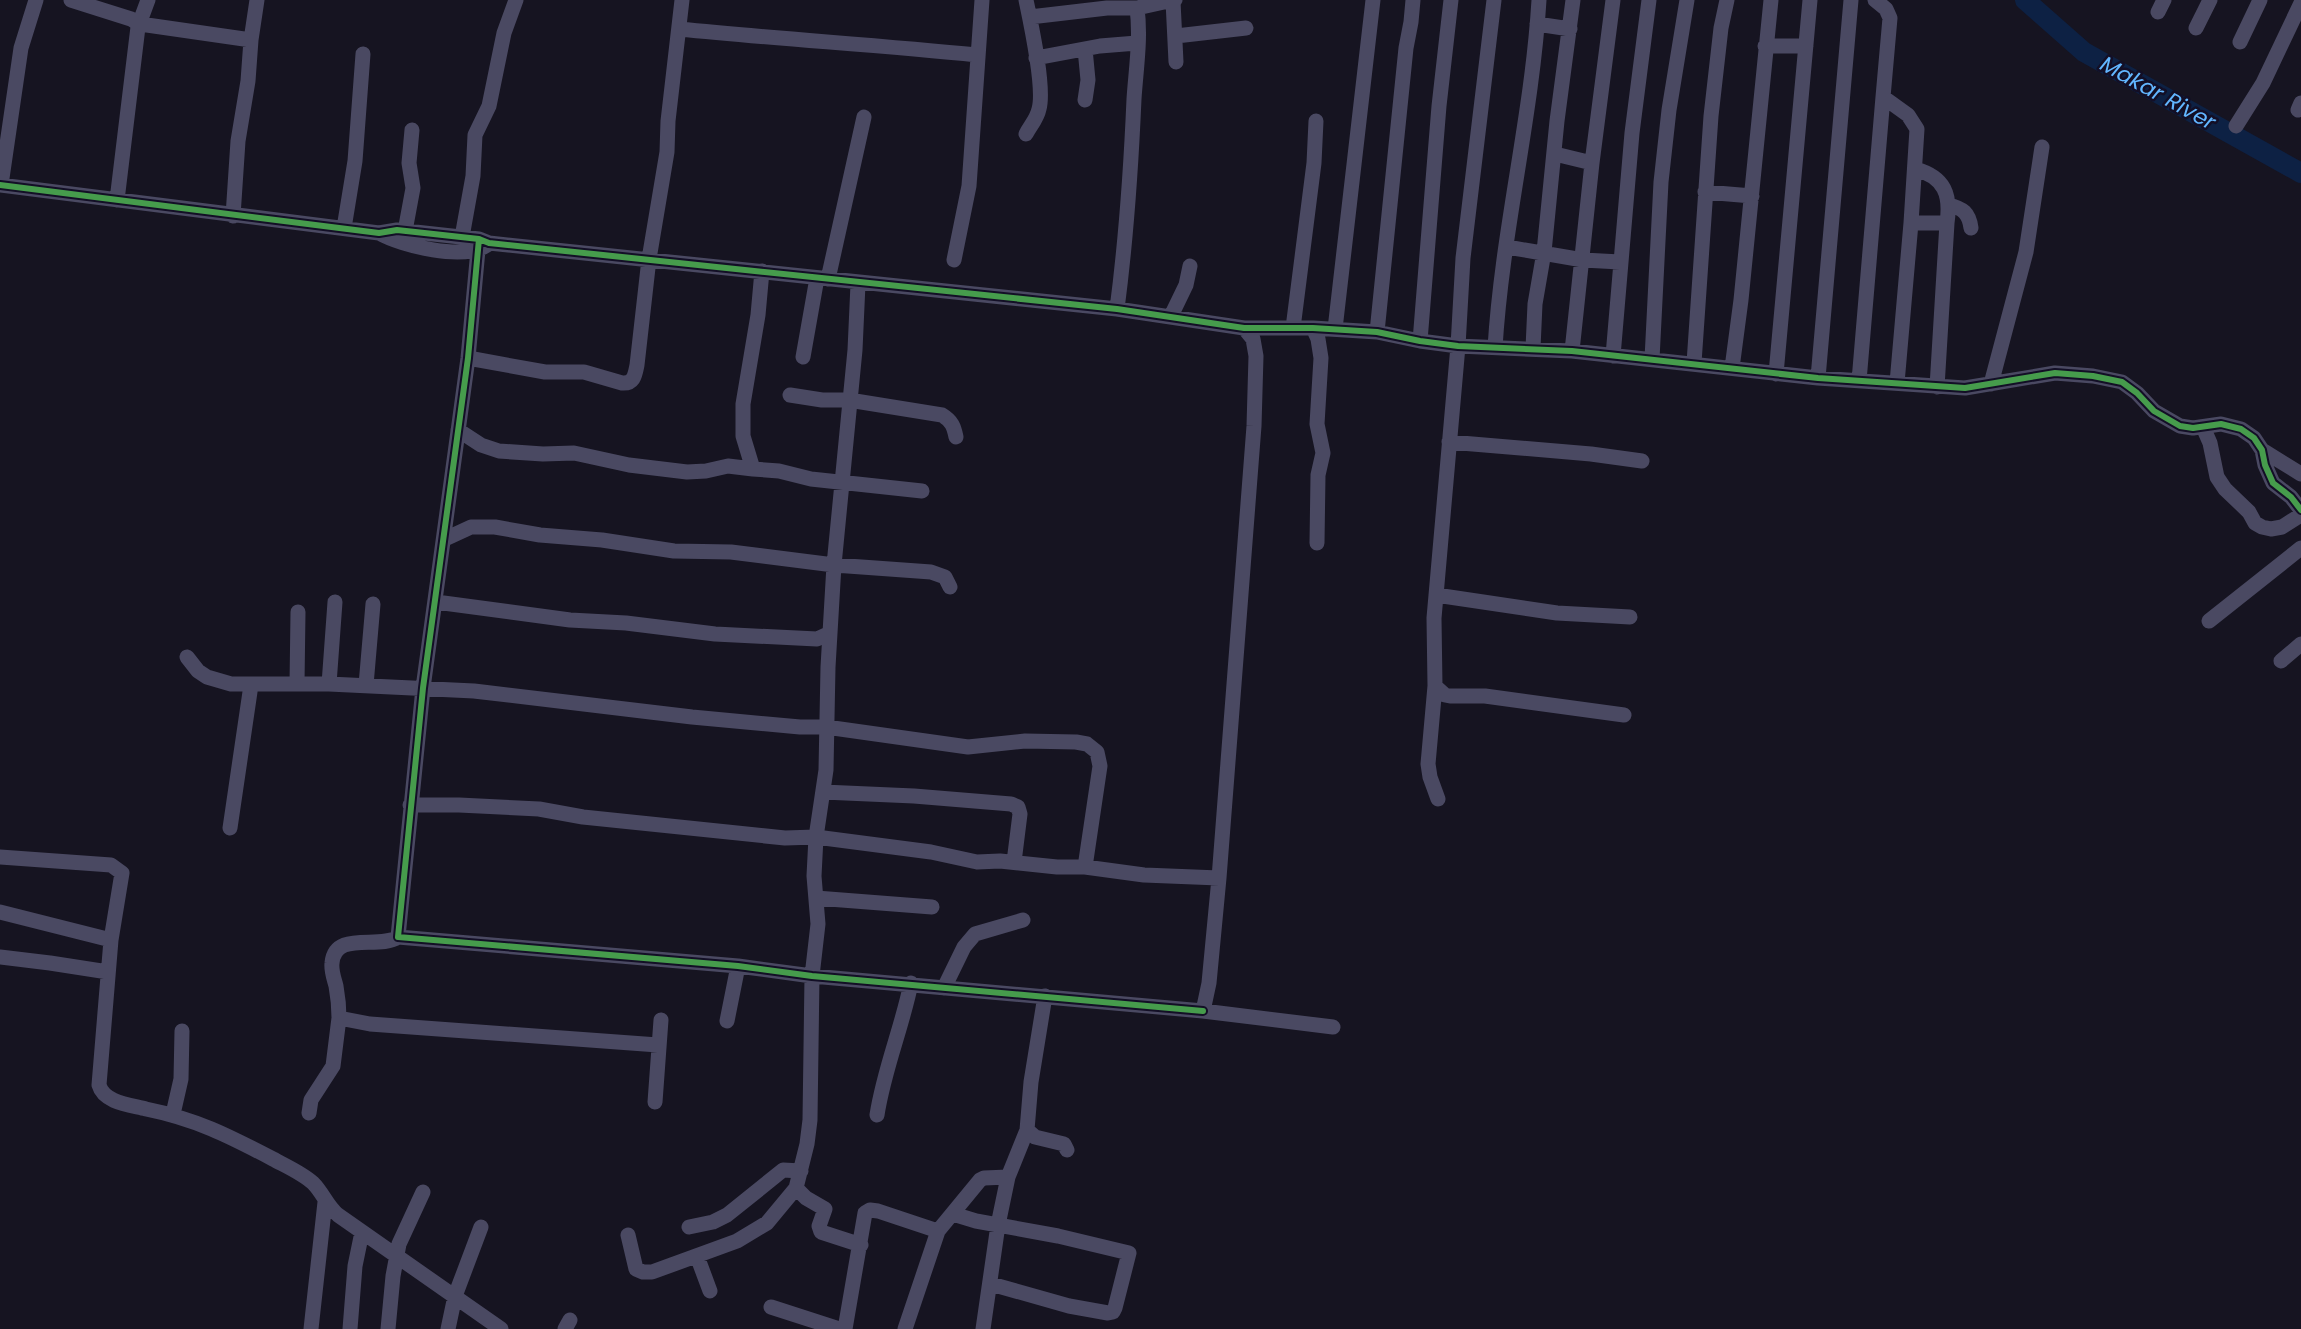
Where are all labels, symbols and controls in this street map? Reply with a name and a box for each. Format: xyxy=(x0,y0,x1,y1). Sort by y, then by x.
water label: Makar River xyxy=(2095,48,2222,138)

